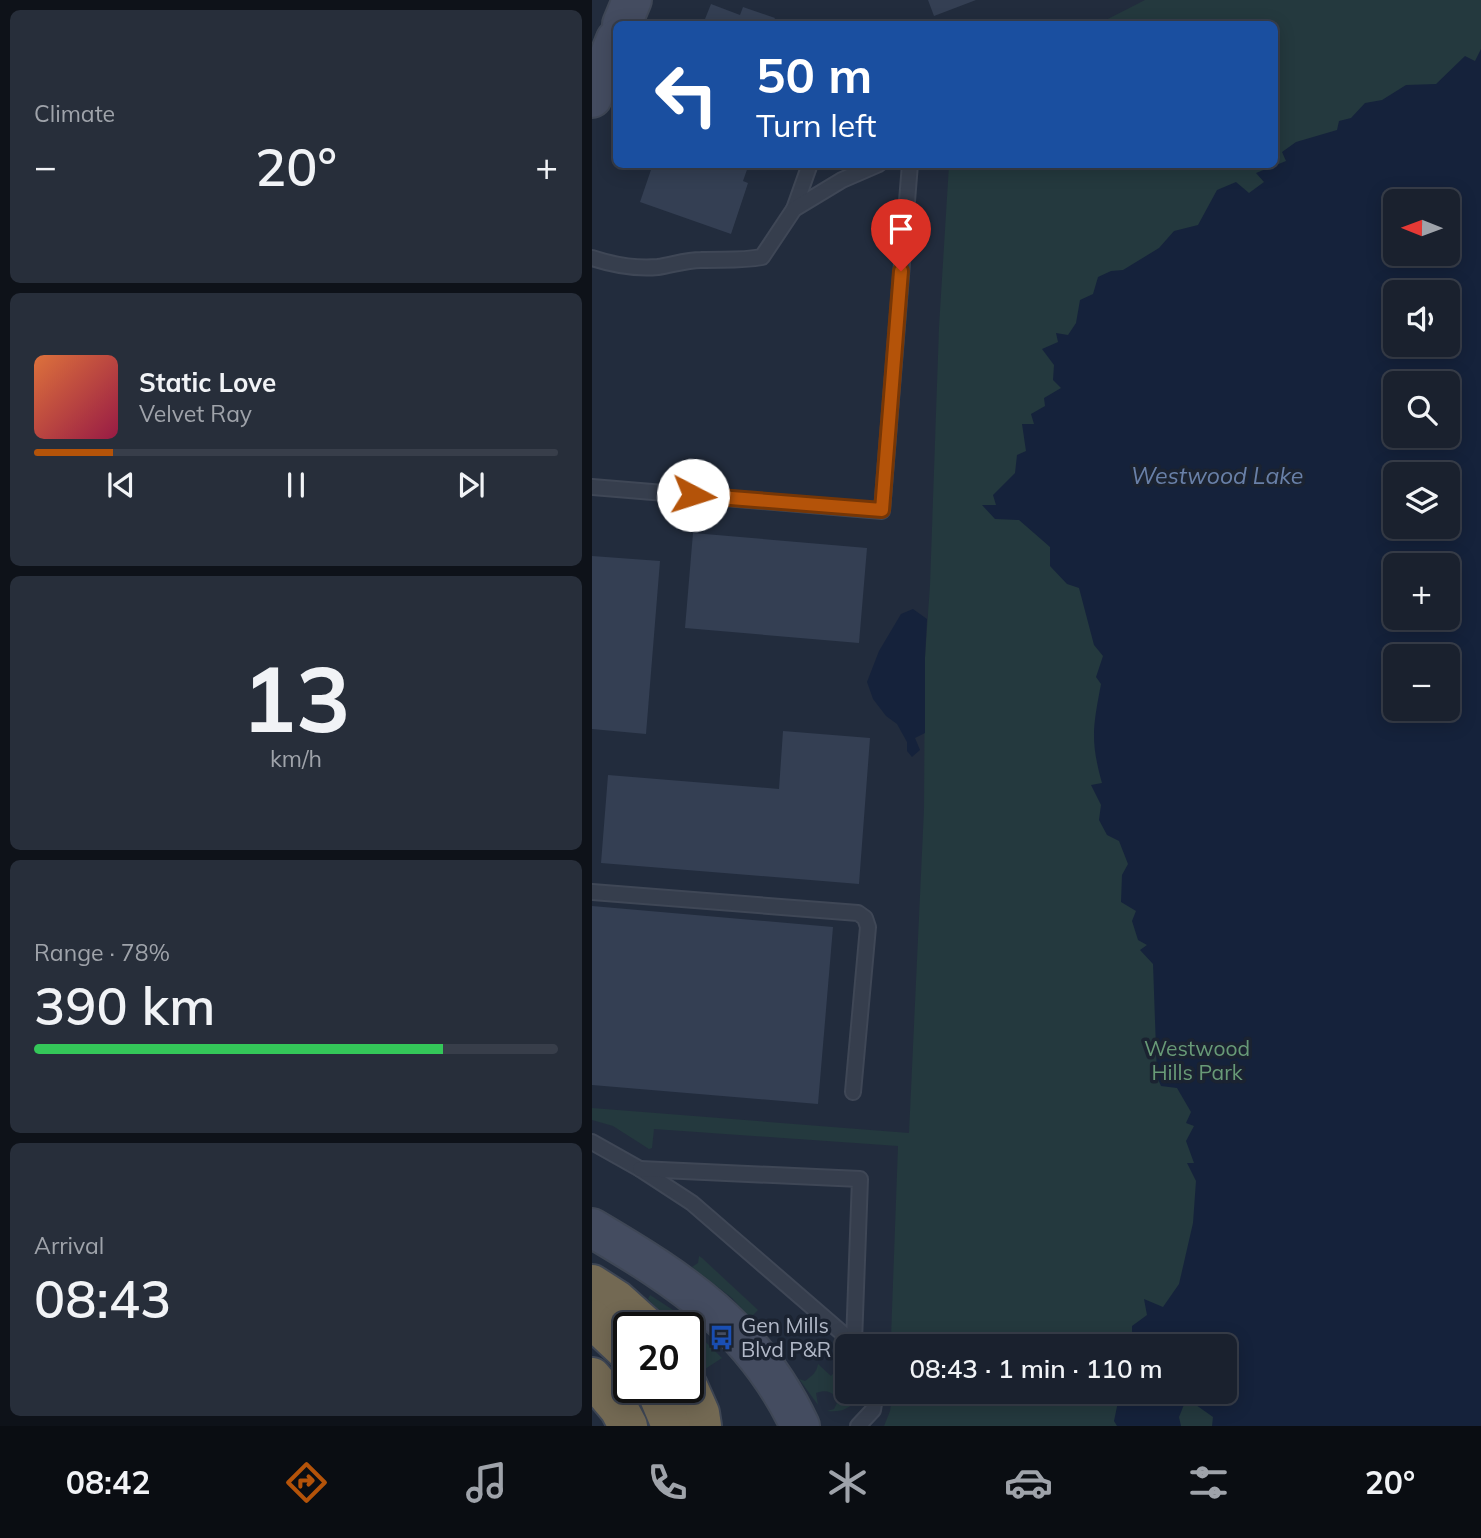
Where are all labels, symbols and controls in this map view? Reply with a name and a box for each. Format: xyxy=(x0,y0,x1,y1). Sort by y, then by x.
text: 50 m xyxy=(756,44,872,105)
icon: left xyxy=(641,49,732,140)
text: Climate xyxy=(34,99,115,128)
text: Turn left xyxy=(756,105,876,145)
text: 20° xyxy=(255,134,337,199)
text: − xyxy=(34,142,57,190)
text: + xyxy=(535,142,558,190)
north arrow xyxy=(1383,189,1460,266)
map controls xyxy=(1383,189,1460,721)
pin xyxy=(871,199,931,271)
icon: arrive xyxy=(882,210,920,248)
button: sound xyxy=(1383,280,1460,357)
text: Static Love xyxy=(139,366,276,399)
button: search xyxy=(1383,371,1460,448)
text: Velvet Ray xyxy=(139,399,252,428)
position arrow xyxy=(656,458,730,532)
water label: Westwood Lake xyxy=(1131,461,1303,490)
button: layers xyxy=(1383,462,1460,539)
icon: previous xyxy=(102,466,140,504)
icon: pause xyxy=(277,466,315,504)
icon: next xyxy=(452,466,490,504)
button: + xyxy=(1383,553,1460,630)
text: 13 xyxy=(241,641,351,755)
button: − xyxy=(1383,644,1460,721)
text: km/h xyxy=(270,744,322,773)
text: Range · 78% xyxy=(34,938,170,967)
text: 390 km xyxy=(34,973,215,1038)
park label: Westwood Hills Park xyxy=(1144,1035,1250,1085)
text: Arrival xyxy=(34,1231,104,1260)
text: 08:43 xyxy=(34,1266,171,1331)
speed limit sign: 20 xyxy=(613,1312,704,1403)
place label: Gen Mills Blvd P&R xyxy=(741,1312,831,1362)
bus stop icon: Gen Mills Blvd P&R xyxy=(707,1323,735,1351)
text: 08:43 · 1 min · 110 m xyxy=(909,1352,1163,1385)
icon: directions xyxy=(282,1458,331,1507)
icon: music xyxy=(462,1458,511,1507)
icon: phone xyxy=(643,1458,692,1507)
icon: climate xyxy=(823,1458,872,1507)
icon: car xyxy=(1004,1458,1053,1507)
icon: filters xyxy=(1184,1458,1233,1507)
text: 08:42 xyxy=(66,1462,150,1502)
text: 20° xyxy=(1365,1462,1415,1502)

